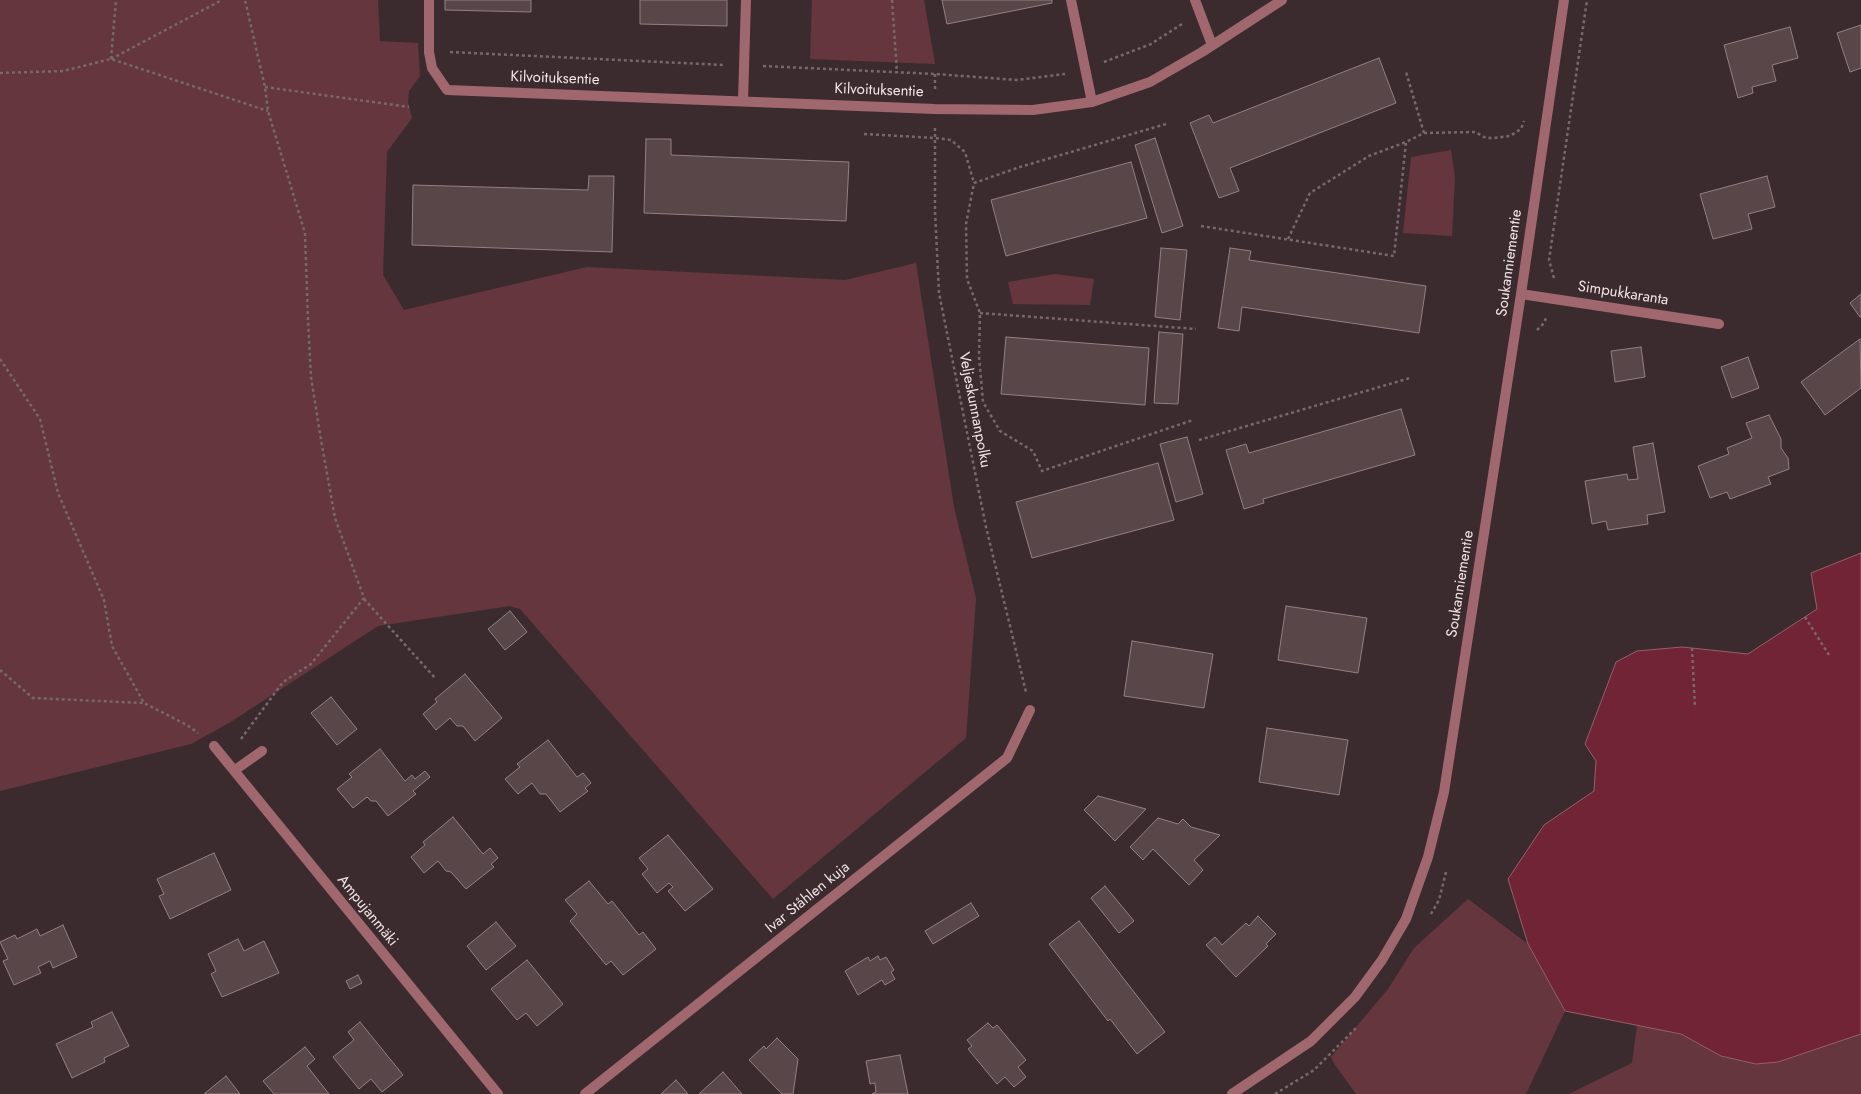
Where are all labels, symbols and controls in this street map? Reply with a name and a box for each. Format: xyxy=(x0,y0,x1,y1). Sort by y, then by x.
street label: Kilvoituksentie xyxy=(510,68,600,90)
street label: Kilvoituksentie xyxy=(834,80,924,102)
street label: Soukanniementie xyxy=(1494,208,1526,318)
street label: Simpukkaranta xyxy=(1576,278,1670,310)
street label: Veljeskunnanpolku xyxy=(954,351,994,469)
street label: Soukanniementie xyxy=(1444,529,1478,639)
street label: Ivar Ståhlen kuja xyxy=(762,859,854,937)
street label: Ampujanmäki xyxy=(333,872,401,950)

